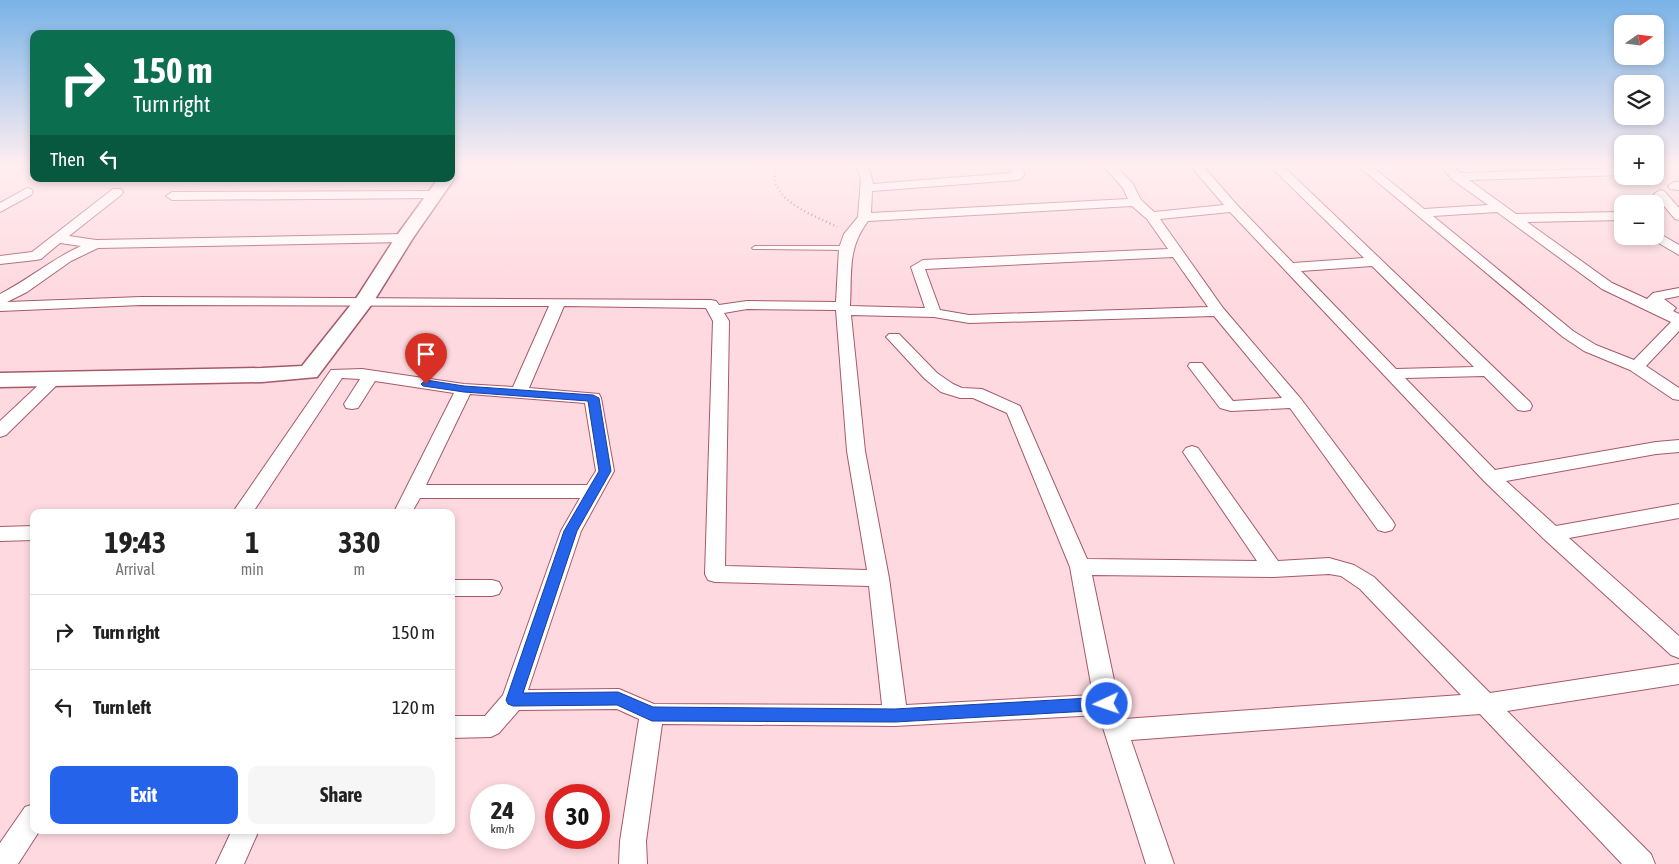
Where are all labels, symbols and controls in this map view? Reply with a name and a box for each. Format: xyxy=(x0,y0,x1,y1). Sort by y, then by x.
north arrow xyxy=(1614,15,1664,65)
map controls xyxy=(1614,15,1664,245)
icon: right xyxy=(50,50,115,115)
text: 150 m xyxy=(133,50,212,90)
button: layers xyxy=(1614,75,1664,125)
text: Turn right xyxy=(133,91,210,117)
button: + xyxy=(1614,135,1664,185)
icon: left xyxy=(95,145,123,173)
text: Then xyxy=(50,148,85,170)
button: − xyxy=(1614,195,1664,245)
pin xyxy=(405,333,447,384)
icon: arrive xyxy=(412,340,440,368)
text: 19:43 xyxy=(104,525,166,559)
text: 1 xyxy=(245,525,259,559)
text: 330 xyxy=(338,525,380,559)
text: Arrival xyxy=(116,560,155,578)
text: min xyxy=(241,560,264,578)
text: m xyxy=(354,560,365,578)
icon: right xyxy=(50,618,78,646)
text: Turn right xyxy=(93,621,160,643)
text: 150 m xyxy=(392,621,435,643)
position arrow xyxy=(1080,677,1132,729)
icon: left xyxy=(50,693,78,721)
text: Turn left xyxy=(93,696,151,718)
text: 120 m xyxy=(392,696,435,718)
button: Exit xyxy=(50,766,238,824)
button: Share xyxy=(248,766,435,824)
speed limit sign: 30 xyxy=(545,784,610,849)
text: 24 xyxy=(491,796,514,824)
text: km/h xyxy=(491,822,514,836)

